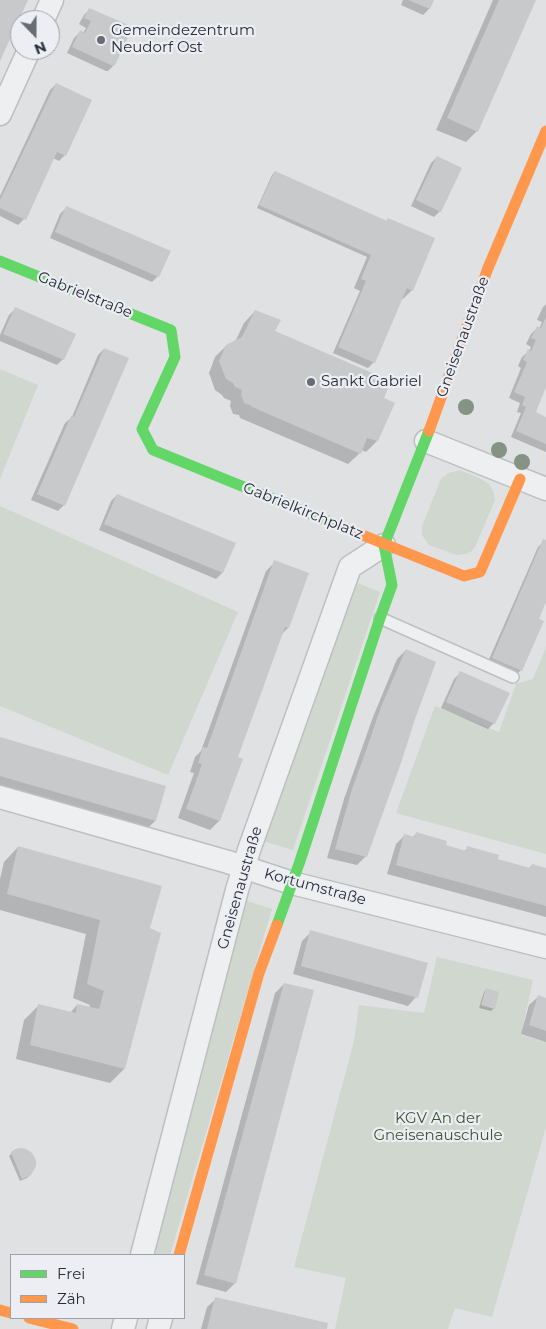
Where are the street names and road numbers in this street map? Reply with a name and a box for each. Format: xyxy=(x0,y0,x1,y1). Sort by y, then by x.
street label: Gabrielstraße xyxy=(35,268,135,322)
street label: Gneisenaustraße xyxy=(433,274,493,400)
street label: Gabrielkirchplatz xyxy=(240,479,366,543)
street label: Gneisenaustraße xyxy=(214,824,266,952)
street label: Kortumstraße xyxy=(262,865,368,909)

